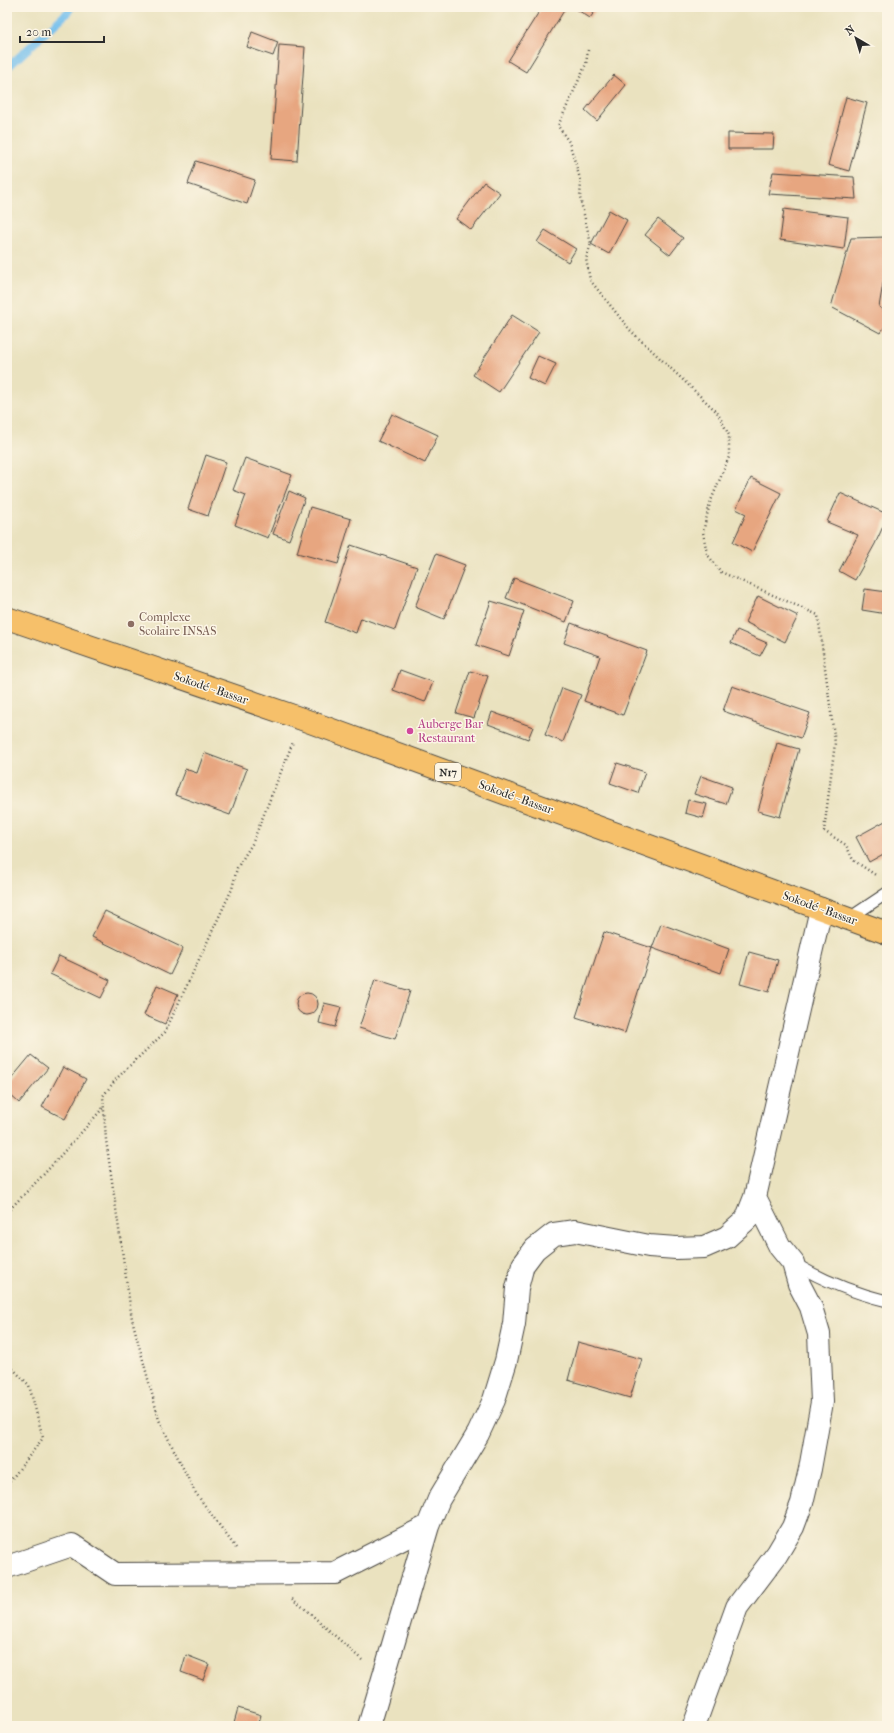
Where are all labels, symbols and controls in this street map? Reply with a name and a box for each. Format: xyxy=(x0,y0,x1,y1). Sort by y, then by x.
scale bar xyxy=(20,18,104,44)
north arrow xyxy=(836,18,876,58)
text: N xyxy=(843,22,858,38)
text: 20 m xyxy=(26,25,51,39)
place label: Complexe Scolaire INSAS xyxy=(139,610,216,638)
marker: Complexe Scolaire INSAS xyxy=(126,619,136,629)
street label: Sokodé - Bassar xyxy=(172,669,251,708)
place label: Auberge Bar Restaurant xyxy=(417,717,484,745)
marker: Auberge Bar Restaurant xyxy=(405,726,415,736)
road number: N17 xyxy=(435,763,461,781)
street label: Sokodé - Bassar xyxy=(477,777,556,817)
street label: Sokodé - Bassar xyxy=(781,888,860,928)

